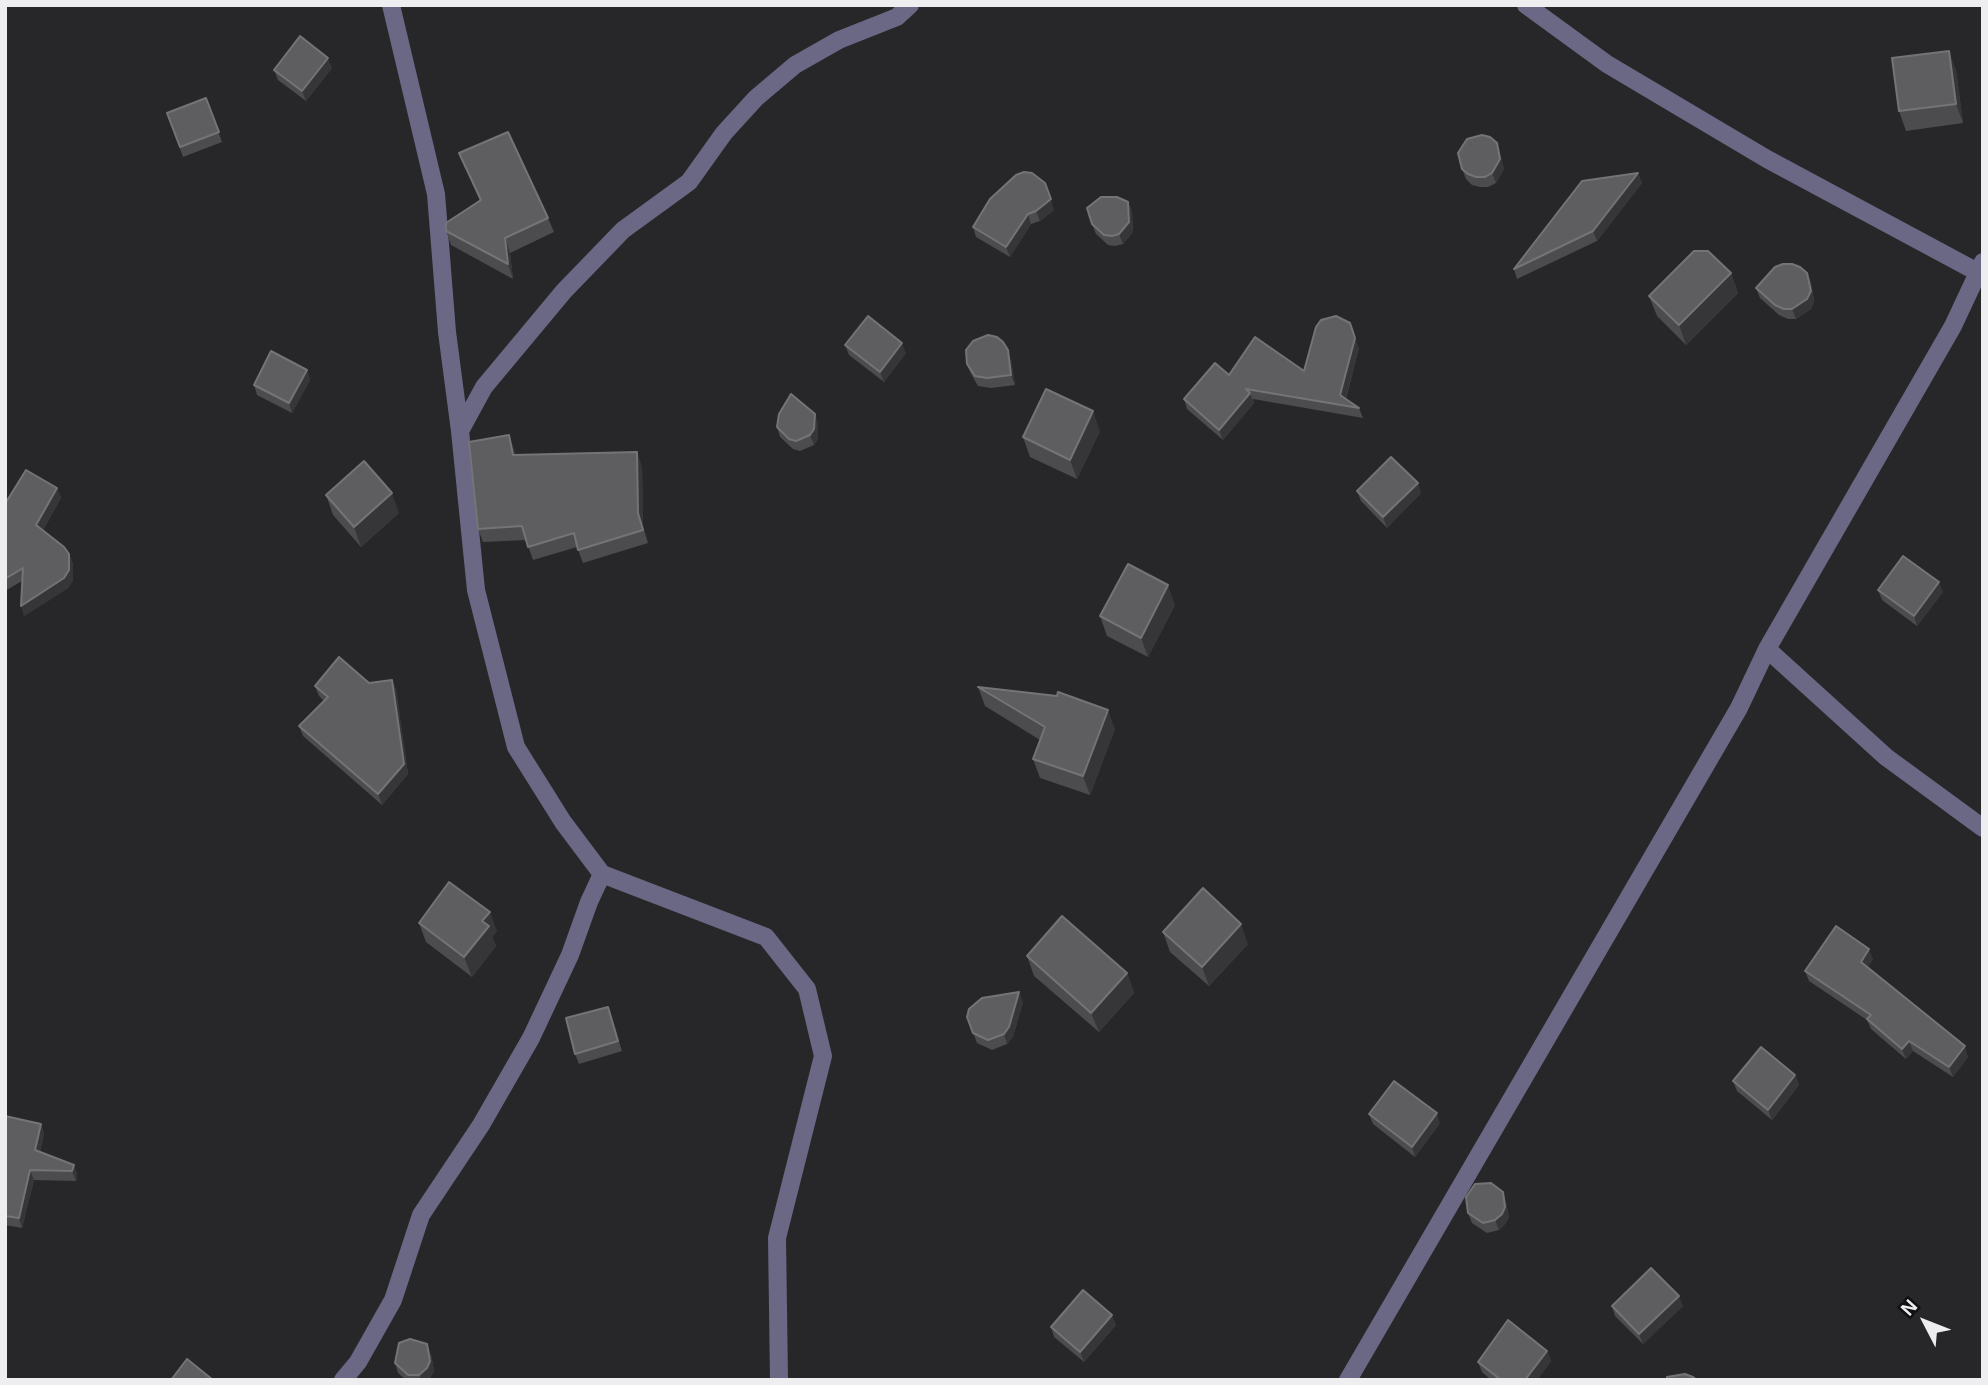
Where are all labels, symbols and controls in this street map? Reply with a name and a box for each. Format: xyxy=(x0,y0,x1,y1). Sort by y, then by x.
north arrow xyxy=(1890,1287,1960,1357)
text: N xyxy=(1897,1295,1921,1320)

